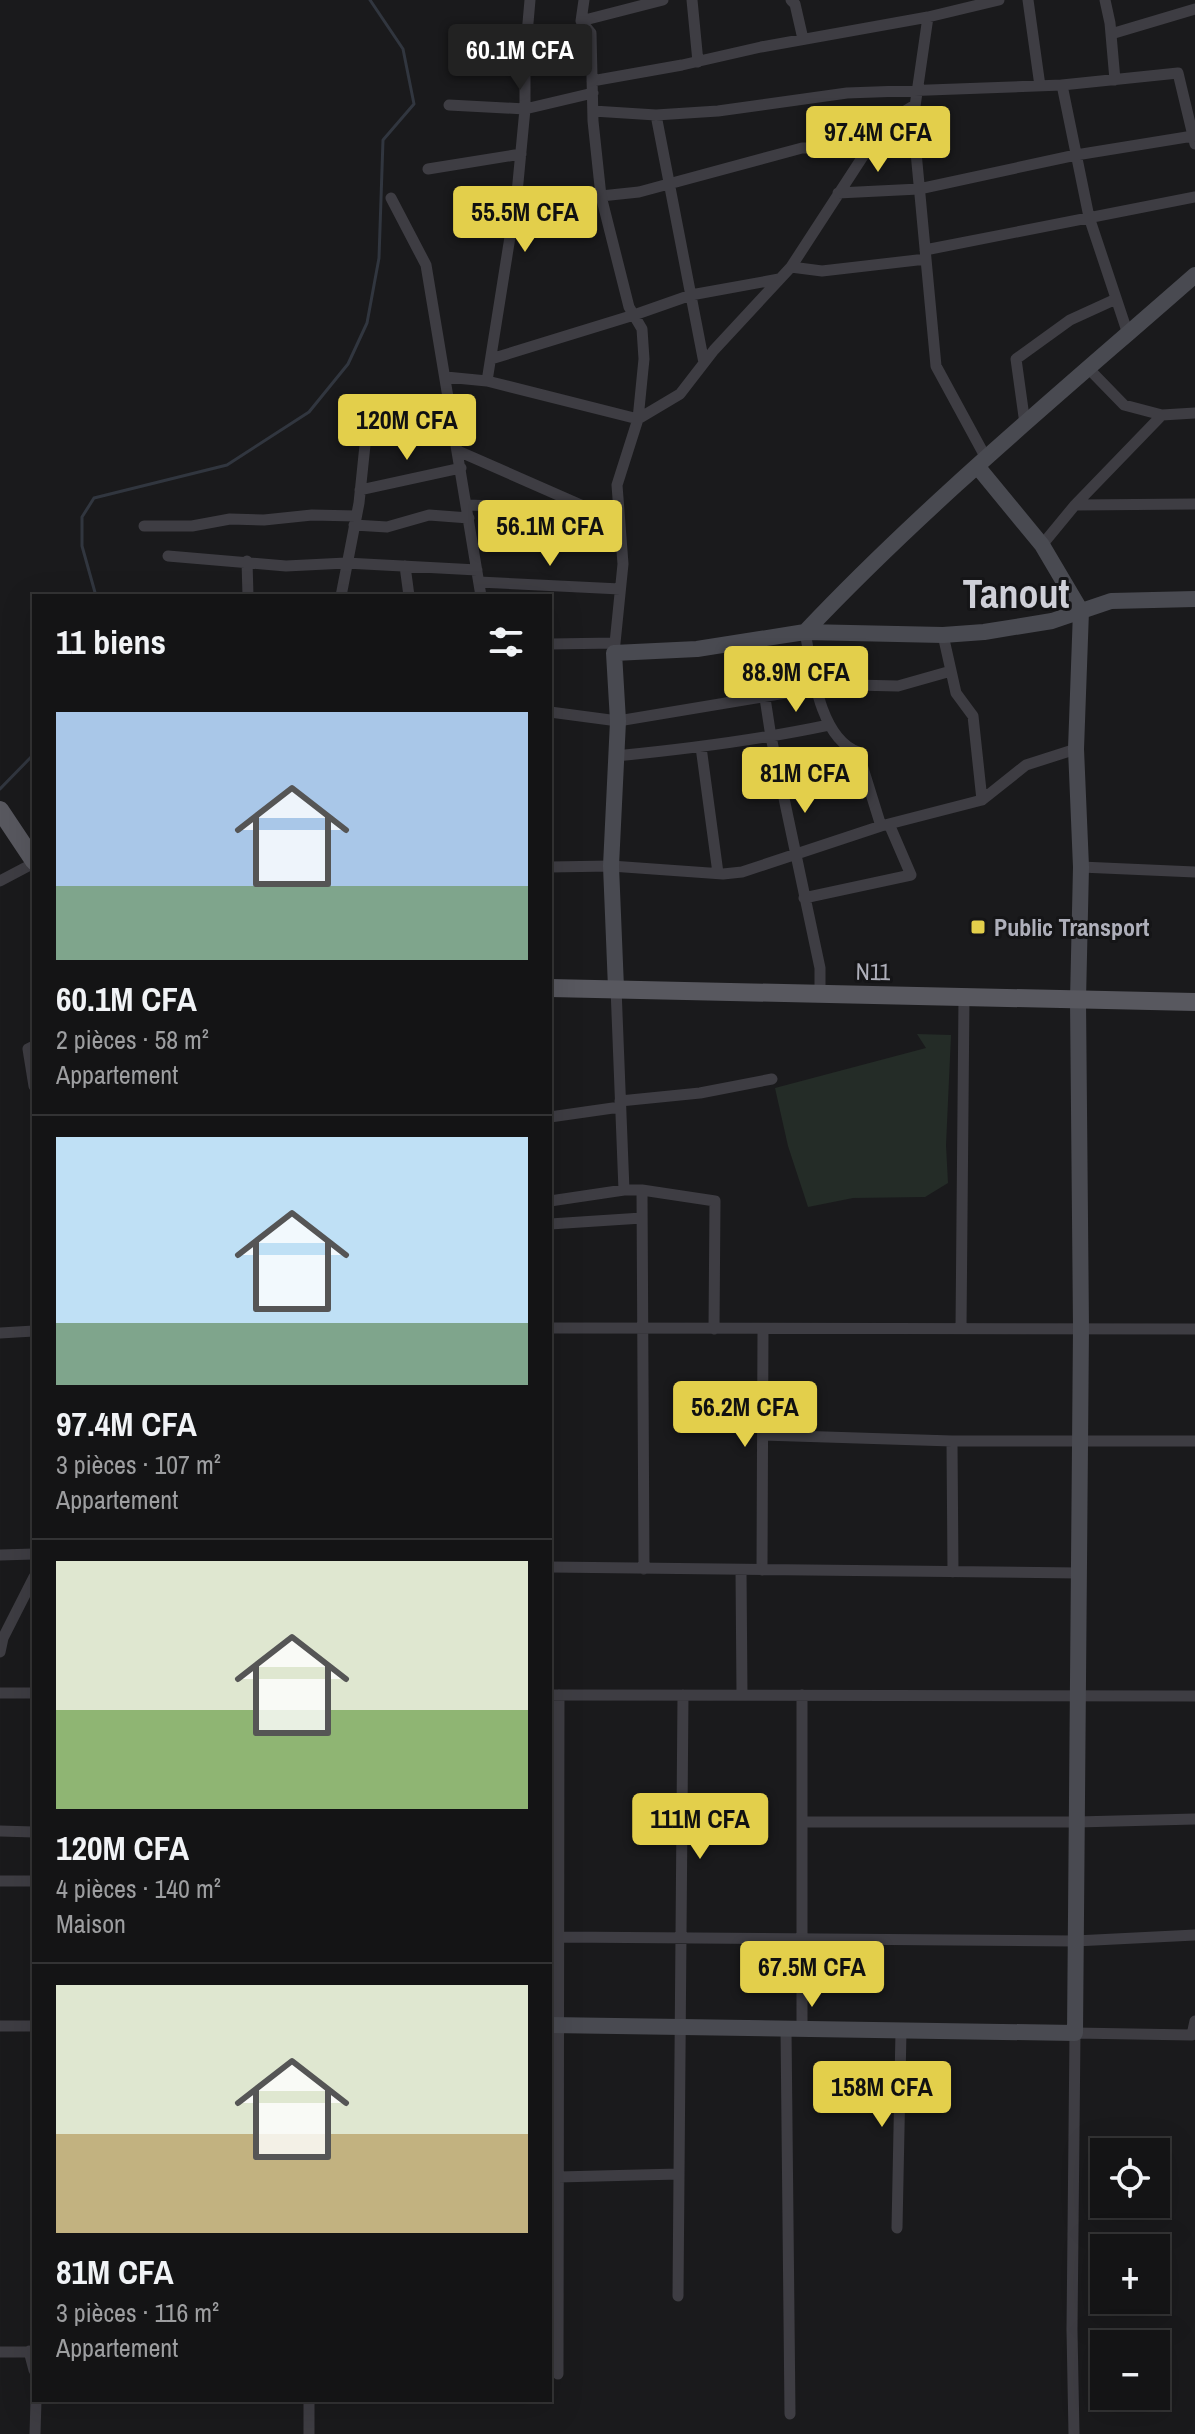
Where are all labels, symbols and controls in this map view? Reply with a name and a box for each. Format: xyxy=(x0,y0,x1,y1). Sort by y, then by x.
pin: 60.1M CFA xyxy=(428,24,612,92)
text: 60.1M CFA xyxy=(466,32,574,67)
pin: 97.4M CFA xyxy=(786,106,970,174)
text: 97.4M CFA xyxy=(824,114,932,149)
pin: 55.5M CFA xyxy=(433,186,617,254)
text: 55.5M CFA xyxy=(471,194,579,229)
pin: 120M CFA xyxy=(324,394,490,462)
text: 120M CFA xyxy=(356,402,458,437)
pin: 56.1M CFA xyxy=(458,500,642,568)
text: 56.1M CFA xyxy=(496,508,604,543)
district label: Tanout xyxy=(963,567,1070,620)
text: 11 biens xyxy=(56,619,166,665)
icon: filters xyxy=(484,620,528,664)
pin: 88.9M CFA xyxy=(704,646,888,714)
text: 88.9M CFA xyxy=(742,654,850,689)
pin: 81M CFA xyxy=(731,747,879,815)
text: 81M CFA xyxy=(760,755,850,790)
icon: home xyxy=(220,764,364,908)
place label: Public Transport xyxy=(994,911,1150,943)
marker: Public Transport xyxy=(969,918,987,936)
street label: N11 xyxy=(855,955,891,987)
text: 60.1M CFA xyxy=(56,976,197,1022)
text: 2 pièces · 58 m² xyxy=(56,1022,209,1057)
text: Appartement xyxy=(56,1057,178,1092)
icon: home xyxy=(220,1189,364,1333)
pin: 56.2M CFA xyxy=(653,1381,837,1449)
text: 56.2M CFA xyxy=(691,1389,799,1424)
text: 97.4M CFA xyxy=(56,1401,197,1447)
text: 3 pièces · 107 m² xyxy=(56,1447,221,1482)
text: Appartement xyxy=(56,1482,178,1517)
icon: home xyxy=(220,1613,364,1757)
pin: 111M CFA xyxy=(617,1793,783,1861)
text: 111M CFA xyxy=(650,1801,750,1836)
text: 120M CFA xyxy=(56,1825,189,1871)
text: 4 pièces · 140 m² xyxy=(56,1871,221,1906)
text: Maison xyxy=(56,1906,126,1941)
pin: 67.5M CFA xyxy=(720,1941,904,2009)
text: 67.5M CFA xyxy=(758,1949,866,1984)
icon: home xyxy=(220,2037,364,2181)
pin: 158M CFA xyxy=(799,2061,965,2129)
text: 158M CFA xyxy=(831,2069,933,2104)
map controls xyxy=(1090,2138,1170,2410)
button: locate xyxy=(1090,2138,1170,2218)
button: + xyxy=(1090,2234,1170,2314)
text: 81M CFA xyxy=(56,2249,174,2295)
text: 3 pièces · 116 m² xyxy=(56,2295,219,2330)
text: Appartement xyxy=(56,2330,178,2365)
button: − xyxy=(1090,2330,1170,2410)

